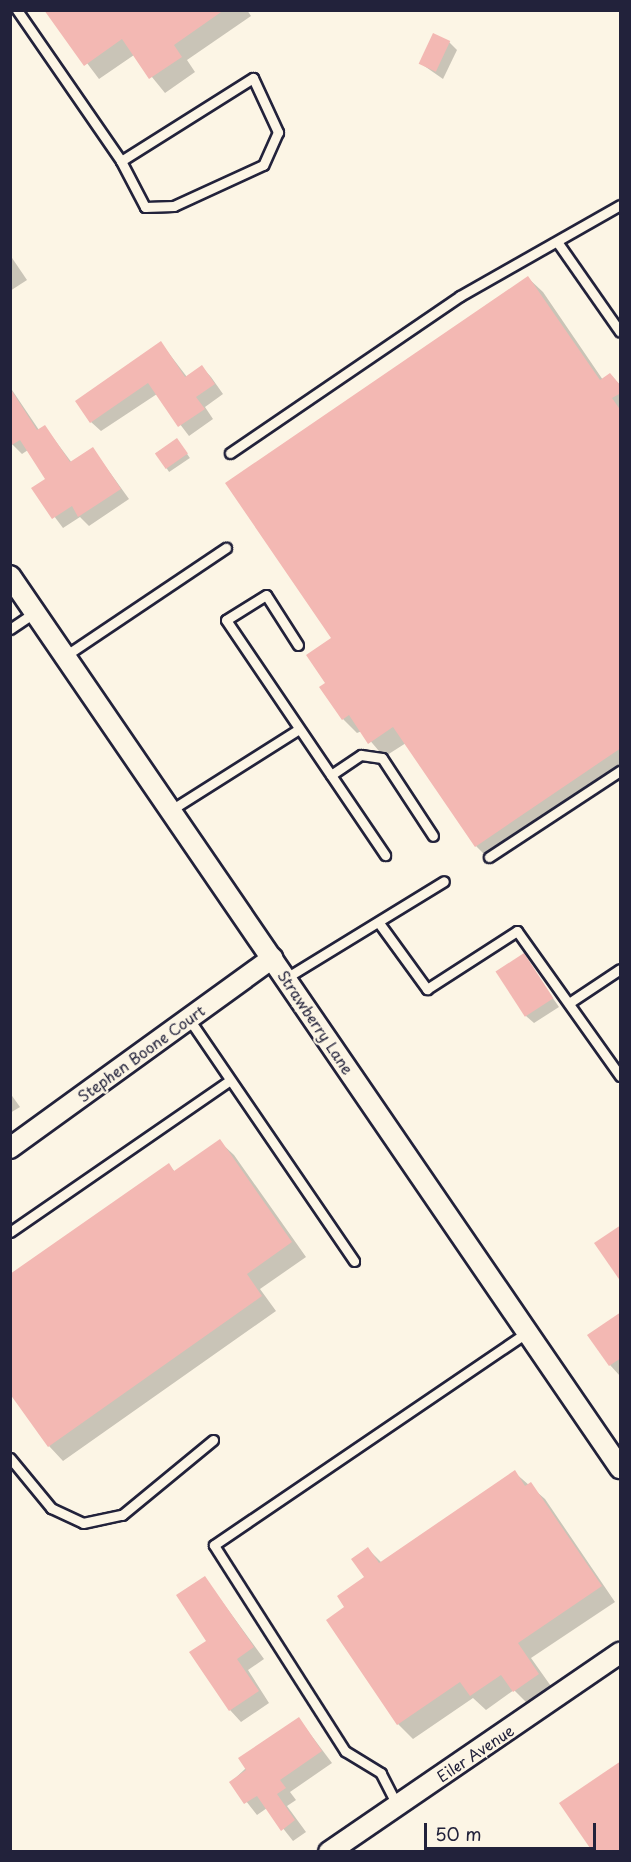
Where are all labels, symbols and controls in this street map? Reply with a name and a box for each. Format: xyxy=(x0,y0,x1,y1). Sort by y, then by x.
street label: Strawberry Lane xyxy=(275,967,357,1077)
street label: Stephen Boone Court xyxy=(74,1001,208,1105)
street label: Eiler Avenue xyxy=(433,1721,517,1785)
scale bar xyxy=(427,1811,600,1849)
text: 50 m xyxy=(435,1820,482,1847)

